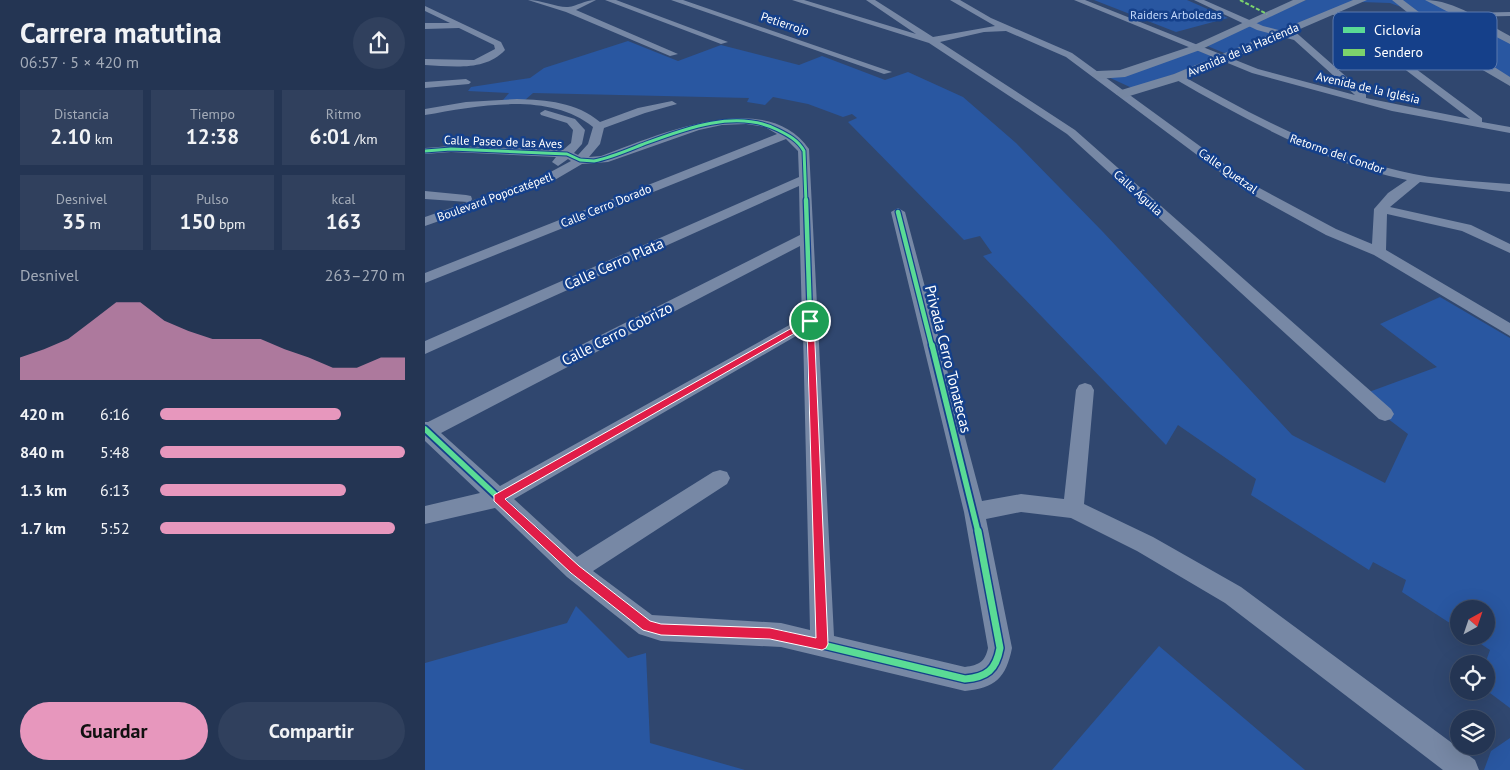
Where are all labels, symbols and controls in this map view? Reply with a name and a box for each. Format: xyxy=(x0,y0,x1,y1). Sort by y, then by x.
park label: Raiders Arboledas xyxy=(1130,7,1222,22)
street label: Petierrojo xyxy=(759,8,811,39)
legend xyxy=(1333,12,1497,70)
text: Carrera matutina xyxy=(20,14,222,51)
button: share xyxy=(353,17,405,69)
street label: Avenida de la Hacienda xyxy=(1185,19,1301,80)
text: Ciclovía xyxy=(1374,21,1421,39)
text: Sendero xyxy=(1374,43,1423,61)
text: 06:57 · 5 × 420 m xyxy=(20,52,139,72)
street label: Avenida de la Iglésia xyxy=(1315,68,1421,107)
text: Distancia xyxy=(54,105,109,123)
text: Tiempo xyxy=(190,105,235,123)
text: Ritmo xyxy=(326,105,361,123)
text: 2.10 xyxy=(50,123,91,150)
text: 12:38 xyxy=(186,123,239,150)
text: 6:01 xyxy=(309,123,351,150)
text: km xyxy=(91,130,113,148)
text: /km xyxy=(351,130,378,148)
street label: Retorno del Condor xyxy=(1288,130,1386,177)
street label: Calle Paseo de las Aves xyxy=(444,132,562,151)
street label: Calle Quetzal xyxy=(1196,145,1261,197)
street label: Calle Águila xyxy=(1111,167,1166,219)
street label: Boulevard Popocatépetl xyxy=(435,168,555,224)
street label: Calle Cerro Dorado xyxy=(558,181,653,231)
text: Desnivel xyxy=(56,190,107,208)
text: Pulso xyxy=(196,190,229,208)
text: kcal xyxy=(332,190,355,208)
text: 35 xyxy=(62,208,86,235)
text: 150 xyxy=(180,208,215,235)
text: 163 xyxy=(326,208,361,235)
text: m xyxy=(86,215,101,233)
text: bpm xyxy=(215,215,245,233)
street label: Calle Cerro Plata xyxy=(561,233,666,294)
text: Desnivel xyxy=(20,265,79,285)
text: 263–270 m xyxy=(325,265,405,285)
street label: Privada Cerro Tonatecas xyxy=(921,283,976,435)
street label: Calle Cerro Cobrizo xyxy=(558,297,675,370)
pin xyxy=(789,300,831,342)
icon: arrive xyxy=(796,307,824,335)
text: 420 m xyxy=(20,404,64,424)
text: 6:16 xyxy=(100,404,130,424)
text: 840 m xyxy=(20,442,64,462)
text: 5:48 xyxy=(100,442,130,462)
text: 1.3 km xyxy=(20,480,67,500)
text: 6:13 xyxy=(100,480,130,500)
text: 1.7 km xyxy=(20,518,66,538)
text: 5:52 xyxy=(100,518,130,538)
north arrow xyxy=(1450,600,1495,645)
map controls xyxy=(1450,600,1495,755)
button: locate xyxy=(1450,655,1495,700)
button: Guardar xyxy=(20,702,208,760)
button: Compartir xyxy=(218,702,405,760)
button: layers xyxy=(1450,710,1495,755)

